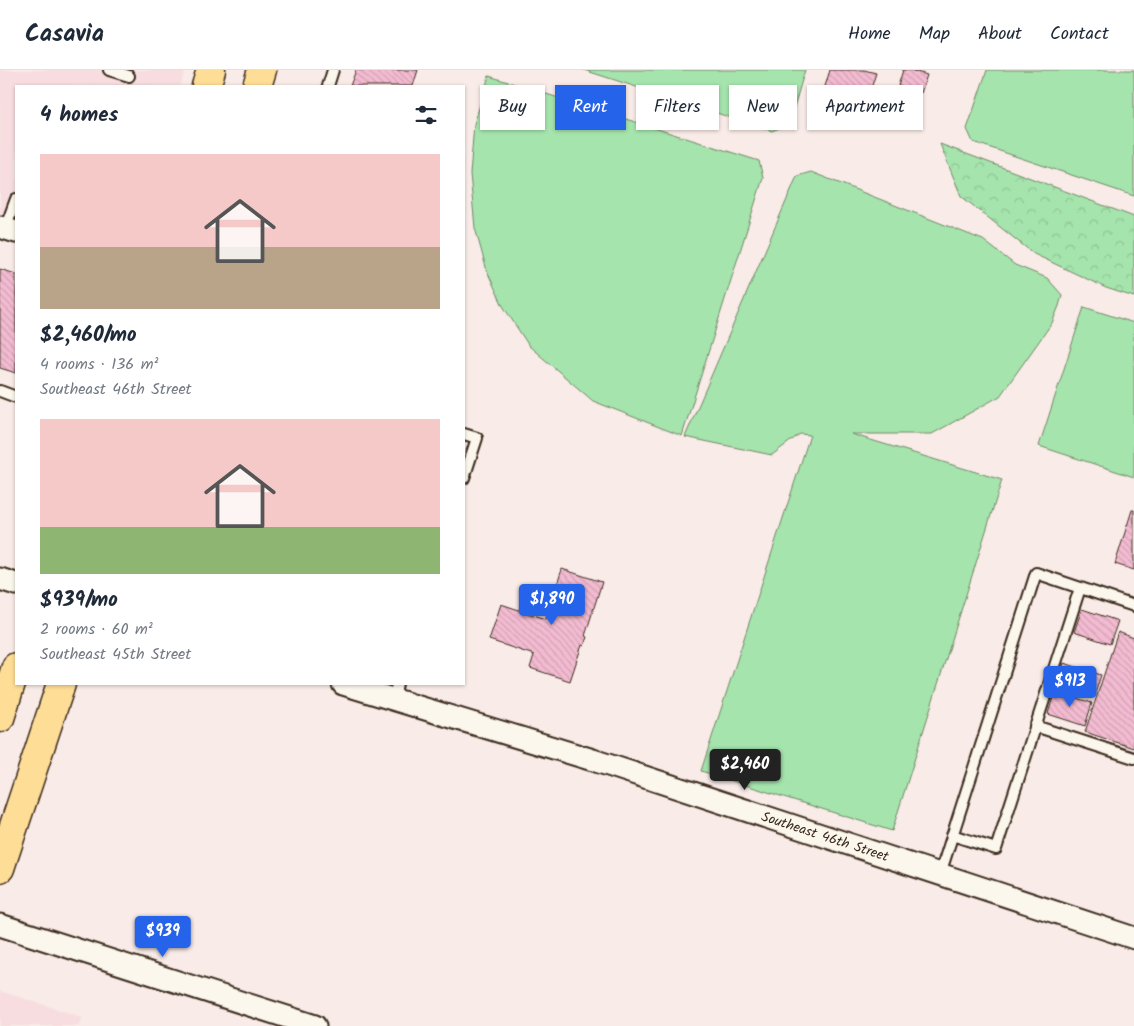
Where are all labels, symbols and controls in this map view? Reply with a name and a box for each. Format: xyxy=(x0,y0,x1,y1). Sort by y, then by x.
text: Casavia xyxy=(25,15,104,54)
text: Home xyxy=(848,20,891,49)
text: Map xyxy=(919,20,950,49)
text: About xyxy=(978,20,1022,49)
text: Contact xyxy=(1050,20,1109,49)
chip: Buy xyxy=(480,85,545,130)
chip: Rent xyxy=(555,85,626,130)
chip: Filters xyxy=(636,85,719,130)
chip: New xyxy=(729,85,797,130)
chip: Apartment xyxy=(807,85,923,130)
text: 4 homes xyxy=(40,99,118,132)
icon: filters xyxy=(412,101,440,129)
icon: home xyxy=(195,186,285,276)
text: $2,460/mo xyxy=(40,319,136,352)
text: 4 rooms · 136 m² xyxy=(40,352,158,377)
text: Southeast 46th Street xyxy=(40,377,192,402)
icon: home xyxy=(195,451,285,541)
text: $939/mo xyxy=(40,584,118,617)
pin: $1,890 xyxy=(511,584,593,626)
text: $1,890 xyxy=(530,587,574,612)
text: 2 rooms · 60 m² xyxy=(40,617,153,642)
text: Southeast 45th Street xyxy=(40,642,192,667)
pin: $913 xyxy=(1040,666,1100,708)
text: $913 xyxy=(1054,669,1086,694)
pin: $2,460 xyxy=(704,748,786,791)
text: $2,460 xyxy=(721,752,769,777)
street label: Southeast 46th Street xyxy=(758,806,892,868)
pin: $939 xyxy=(133,916,193,958)
text: $939 xyxy=(146,919,180,944)

